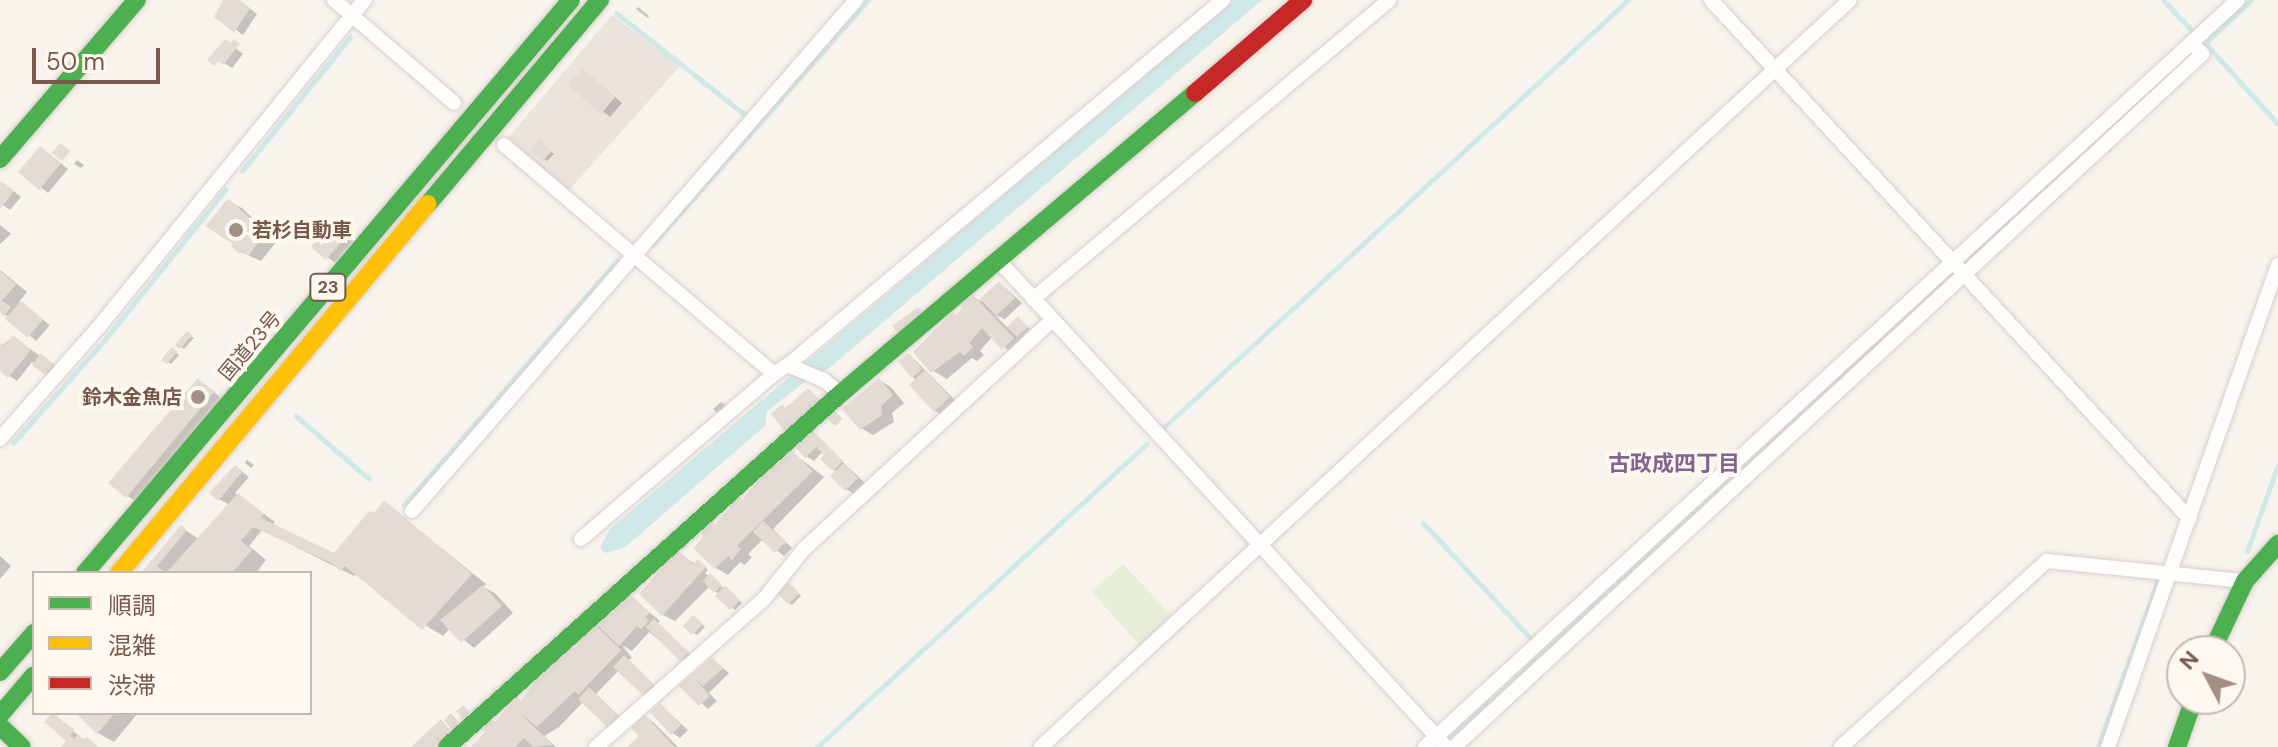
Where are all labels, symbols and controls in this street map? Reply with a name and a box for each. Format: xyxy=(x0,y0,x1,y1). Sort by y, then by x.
scale bar xyxy=(36,32,164,82)
text: 50 m xyxy=(46,46,105,77)
place label: 若杉自動車 xyxy=(252,218,352,242)
marker: 若杉自動車 xyxy=(227,221,245,239)
road number: 23 xyxy=(308,273,348,301)
street label: 国道23号 xyxy=(214,306,286,386)
place label: 鈴木金魚店 xyxy=(82,385,182,409)
marker: 鈴木金魚店 xyxy=(189,388,207,406)
district label: 古政成四丁目 xyxy=(1608,451,1740,477)
legend xyxy=(32,571,312,715)
text: 順調 xyxy=(108,590,156,621)
text: 混雑 xyxy=(108,630,156,661)
north arrow xyxy=(2166,635,2246,715)
text: N xyxy=(2173,645,2205,676)
text: 渋滞 xyxy=(108,670,156,701)

